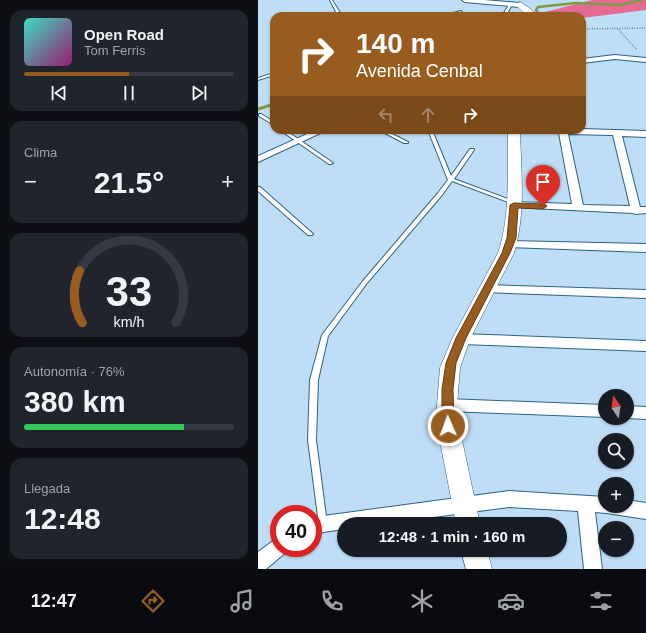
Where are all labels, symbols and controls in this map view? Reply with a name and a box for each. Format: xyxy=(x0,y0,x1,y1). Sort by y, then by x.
text: Open Road xyxy=(84,26,164,43)
icon: right xyxy=(290,28,342,80)
text: 140 m xyxy=(356,28,435,59)
text: Tom Ferris xyxy=(84,43,145,58)
text: Avenida Cenbal xyxy=(356,61,483,81)
icon: previous xyxy=(48,82,70,104)
icon: pause xyxy=(118,82,140,104)
icon: next xyxy=(188,82,210,104)
icon: left xyxy=(375,104,397,126)
icon: ahead xyxy=(417,104,439,126)
icon: right xyxy=(459,104,481,126)
text: Clima xyxy=(24,145,57,160)
pin xyxy=(526,165,560,206)
text: 21.5° xyxy=(94,166,164,199)
text: − xyxy=(24,169,37,194)
text: + xyxy=(221,169,234,194)
icon: arrive xyxy=(532,171,554,193)
text: 33 xyxy=(106,267,152,314)
text: km/h xyxy=(114,313,145,329)
text: Autonomía · 76% xyxy=(24,364,124,379)
text: 380 km xyxy=(24,385,126,418)
north arrow xyxy=(598,389,634,425)
map controls xyxy=(598,389,634,557)
position arrow xyxy=(427,405,469,447)
button: search xyxy=(598,433,634,469)
button: + xyxy=(598,477,634,513)
text: Llegada xyxy=(24,481,70,496)
text: 12:48 xyxy=(24,502,101,535)
speed limit sign: 40 xyxy=(270,505,322,557)
button: − xyxy=(598,521,634,557)
text: 12:48 · 1 min · 160 m xyxy=(379,528,525,545)
icon: directions xyxy=(139,587,167,615)
icon: music xyxy=(228,587,256,615)
icon: phone xyxy=(318,587,346,615)
icon: climate xyxy=(408,587,436,615)
icon: car xyxy=(497,587,525,615)
icon: filters xyxy=(587,587,615,615)
text: 12:47 xyxy=(31,591,77,611)

